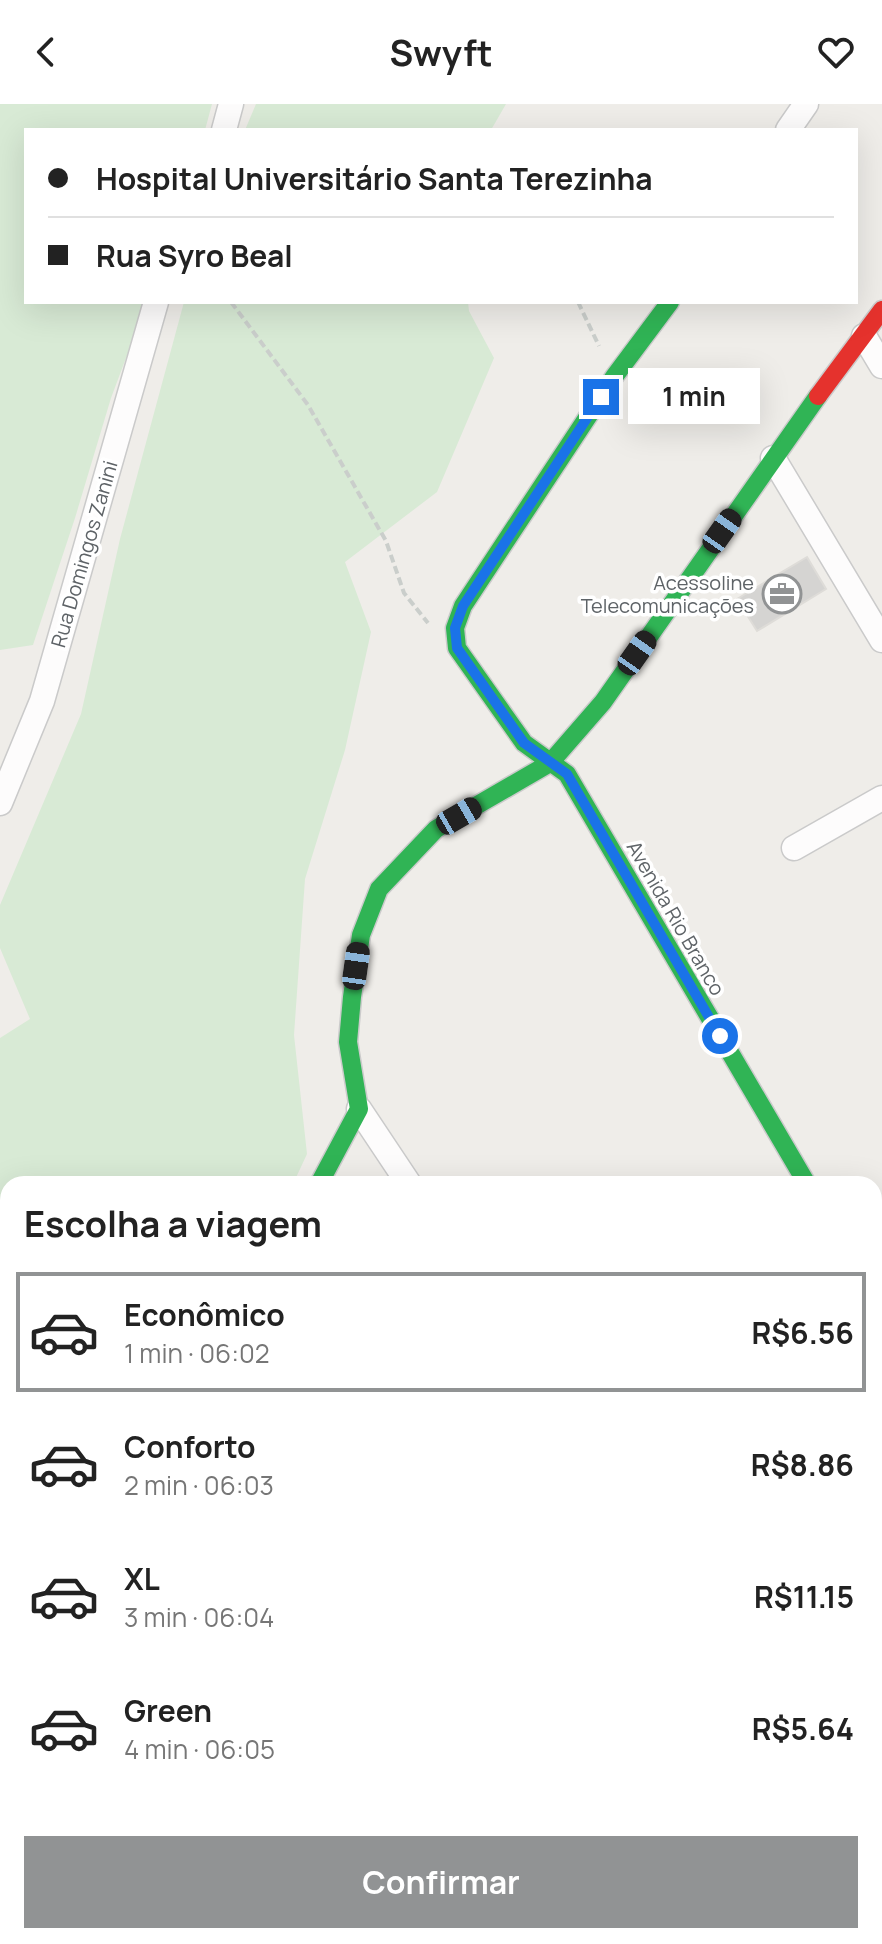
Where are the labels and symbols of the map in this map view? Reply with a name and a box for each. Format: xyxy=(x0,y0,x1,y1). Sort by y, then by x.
callout: 1 min xyxy=(629,369,761,425)
route end xyxy=(583,379,619,415)
street label: Rua Domingos Zanini xyxy=(44,458,124,650)
car xyxy=(698,504,746,558)
place label: Acessoline Telecomunicações xyxy=(581,569,754,619)
office icon: Acessoline Telecomunicações xyxy=(761,573,803,615)
car xyxy=(613,626,661,680)
car xyxy=(432,794,486,838)
street label: Avenida Rio Branco xyxy=(621,836,731,1000)
car xyxy=(341,941,371,991)
route start xyxy=(702,1018,738,1054)

